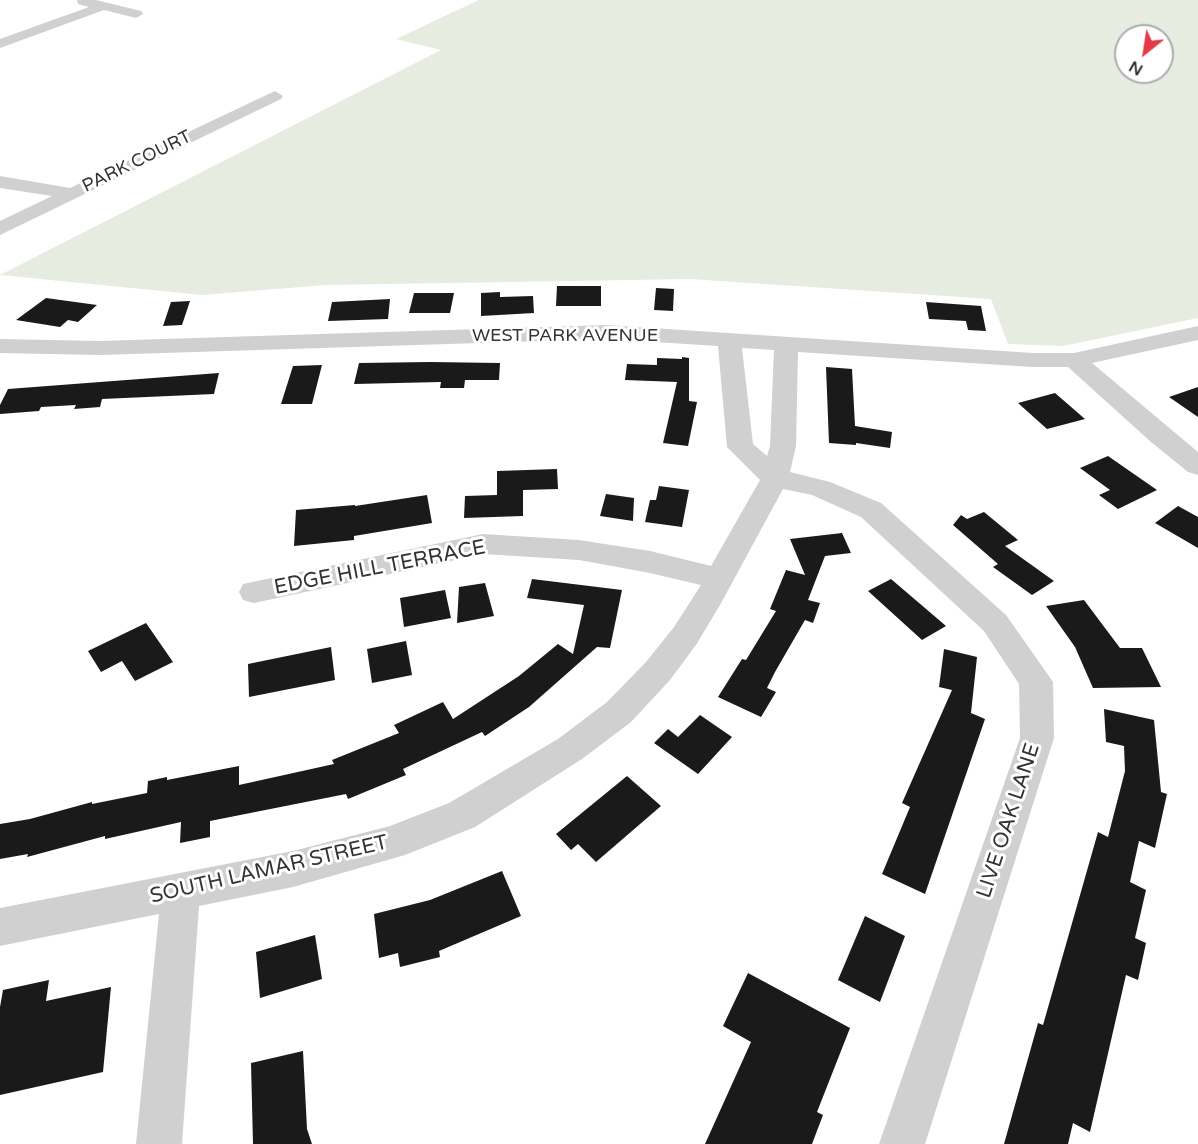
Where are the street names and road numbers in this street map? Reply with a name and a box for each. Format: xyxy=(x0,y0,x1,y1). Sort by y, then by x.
street label: PARK COURT xyxy=(79,126,195,198)
street label: WEST PARK AVENUE xyxy=(472,325,658,347)
street label: EDGE HILL TERRACE xyxy=(272,535,488,601)
street label: LIVE OAK LANE xyxy=(972,741,1046,901)
street label: SOUTH LAMAR STREET xyxy=(148,830,390,910)

